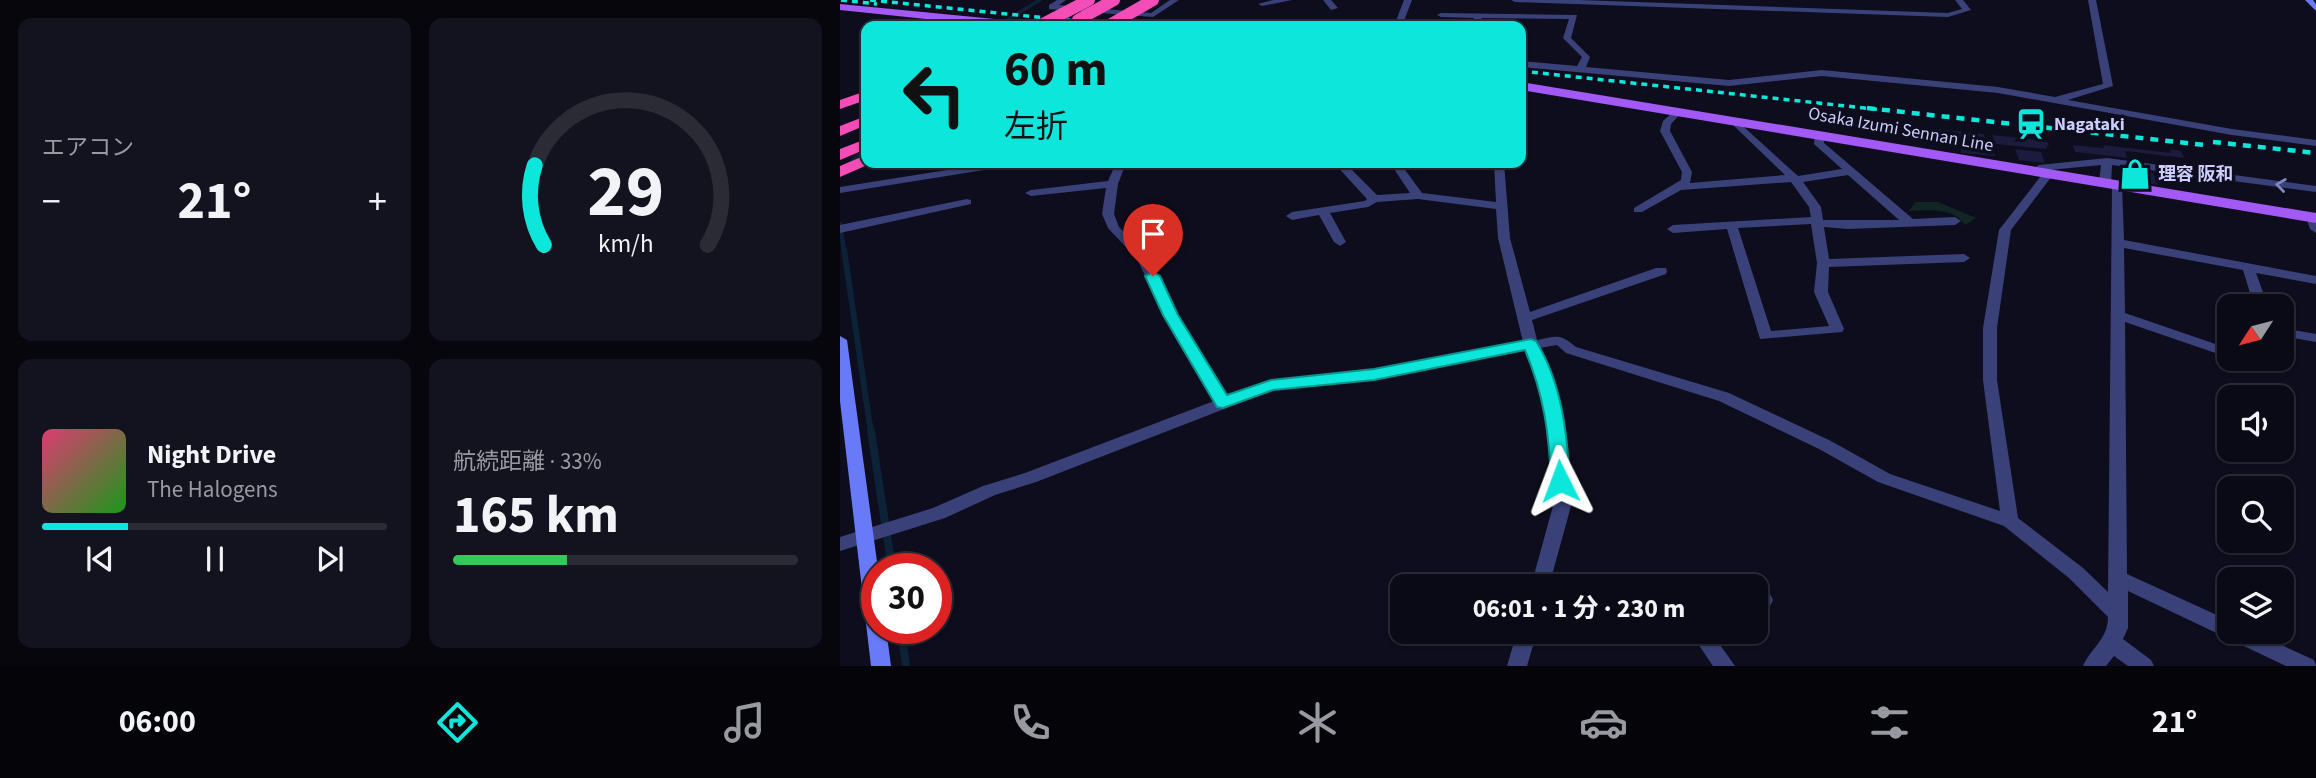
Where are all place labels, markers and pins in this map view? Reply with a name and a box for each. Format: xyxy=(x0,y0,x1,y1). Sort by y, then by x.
station icon: Nagataki xyxy=(2014,107,2048,141)
place label: Nagataki xyxy=(2054,112,2125,137)
shop icon: 理容 阪和 xyxy=(2118,157,2152,191)
place label: 理容 阪和 xyxy=(2158,162,2234,187)
pin xyxy=(1123,204,1183,276)

